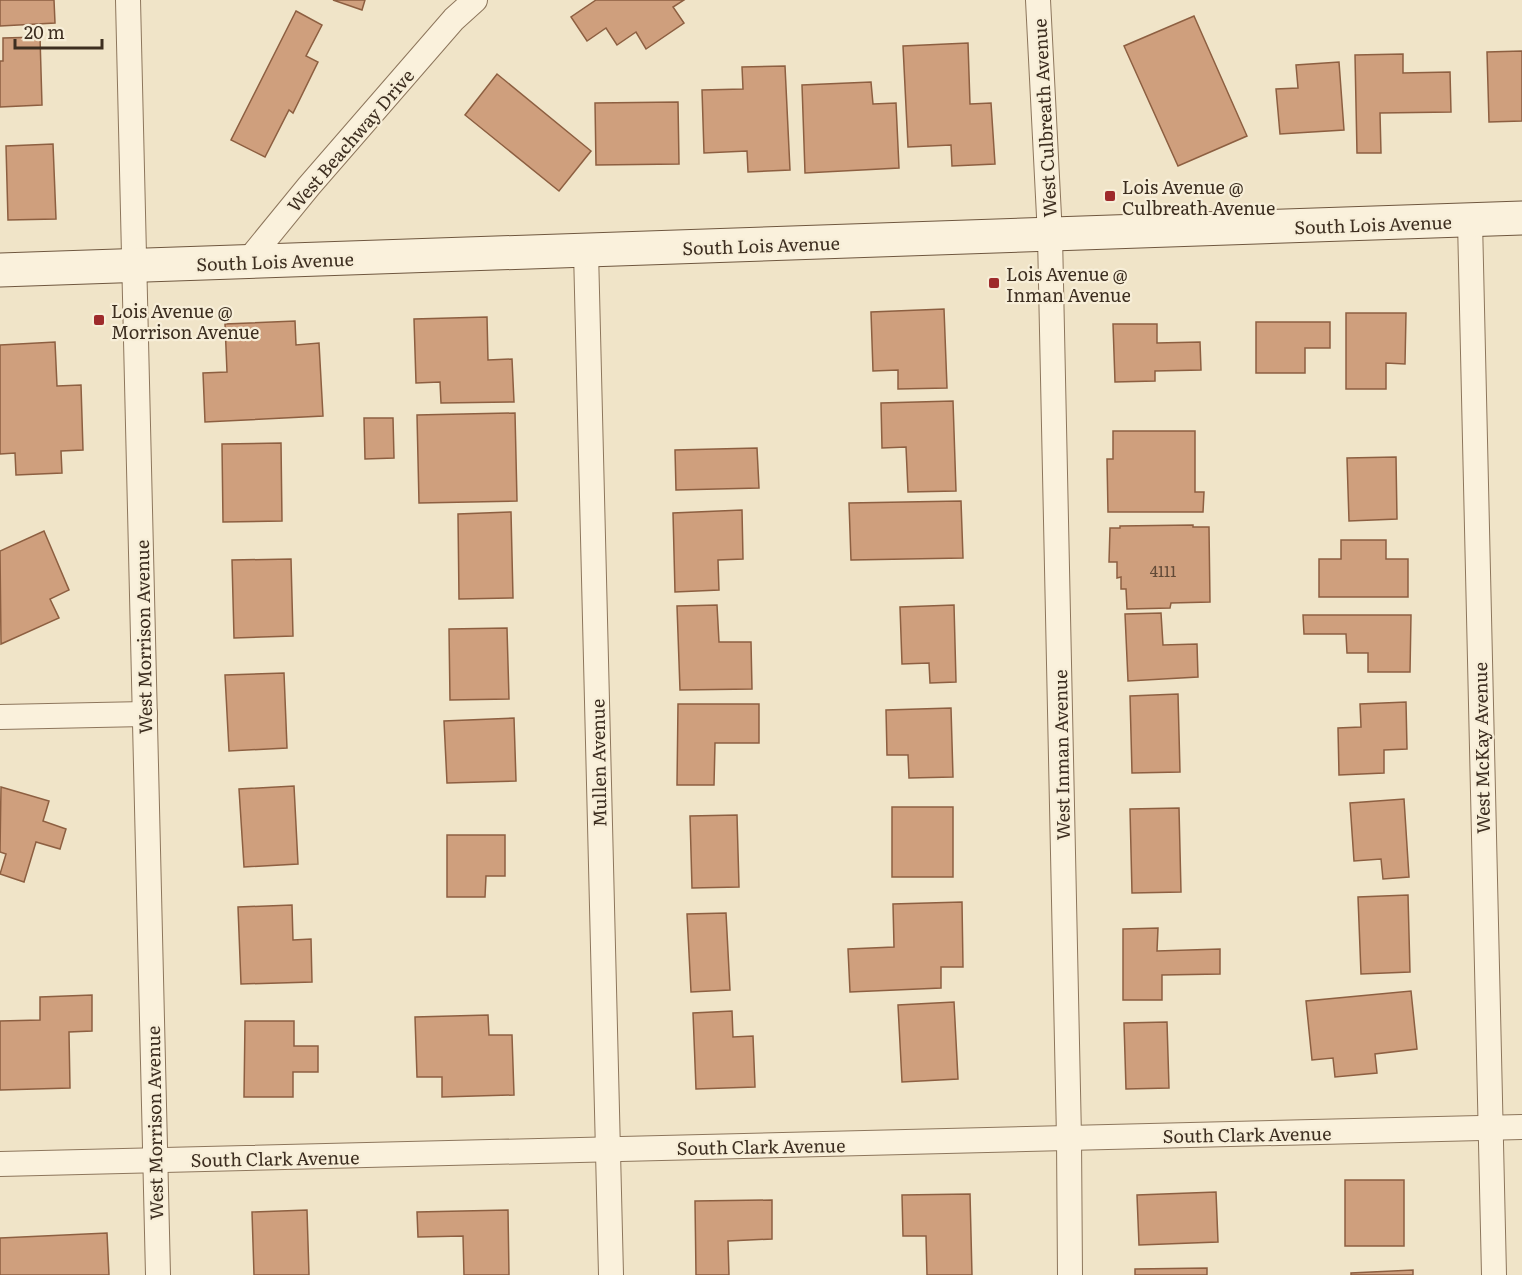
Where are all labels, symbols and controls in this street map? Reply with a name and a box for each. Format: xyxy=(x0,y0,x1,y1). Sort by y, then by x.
scale bar xyxy=(15,12,102,50)
text: 20 m xyxy=(24,18,65,45)
street label: West Culbreath Avenue xyxy=(1025,18,1063,218)
street label: West Beachway Drive xyxy=(280,62,420,218)
place label: Lois Avenue @ Culbreath Avenue xyxy=(1122,173,1275,221)
marker: Lois Avenue @ Culbreath Avenue xyxy=(1103,189,1117,203)
street label: South Lois Avenue xyxy=(1294,208,1452,240)
street label: South Lois Avenue xyxy=(682,229,840,261)
street label: South Lois Avenue xyxy=(196,245,354,277)
place label: Lois Avenue @ Inman Avenue xyxy=(1006,260,1131,308)
marker: Lois Avenue @ Inman Avenue xyxy=(987,276,1001,290)
place label: Lois Avenue @ Morrison Avenue xyxy=(111,297,259,345)
marker: Lois Avenue @ Morrison Avenue xyxy=(92,313,106,327)
street label: West Morrison Avenue xyxy=(128,540,158,734)
house number: 4111 xyxy=(1150,559,1176,582)
street label: West McKay Avenue xyxy=(1466,662,1496,834)
street label: West Inman Avenue xyxy=(1046,669,1076,841)
street label: Mullen Avenue xyxy=(583,699,613,827)
street label: West Morrison Avenue xyxy=(139,1026,169,1220)
street label: South Clark Avenue xyxy=(1162,1119,1332,1149)
street label: South Clark Avenue xyxy=(676,1131,846,1161)
street label: South Clark Avenue xyxy=(190,1143,360,1173)

